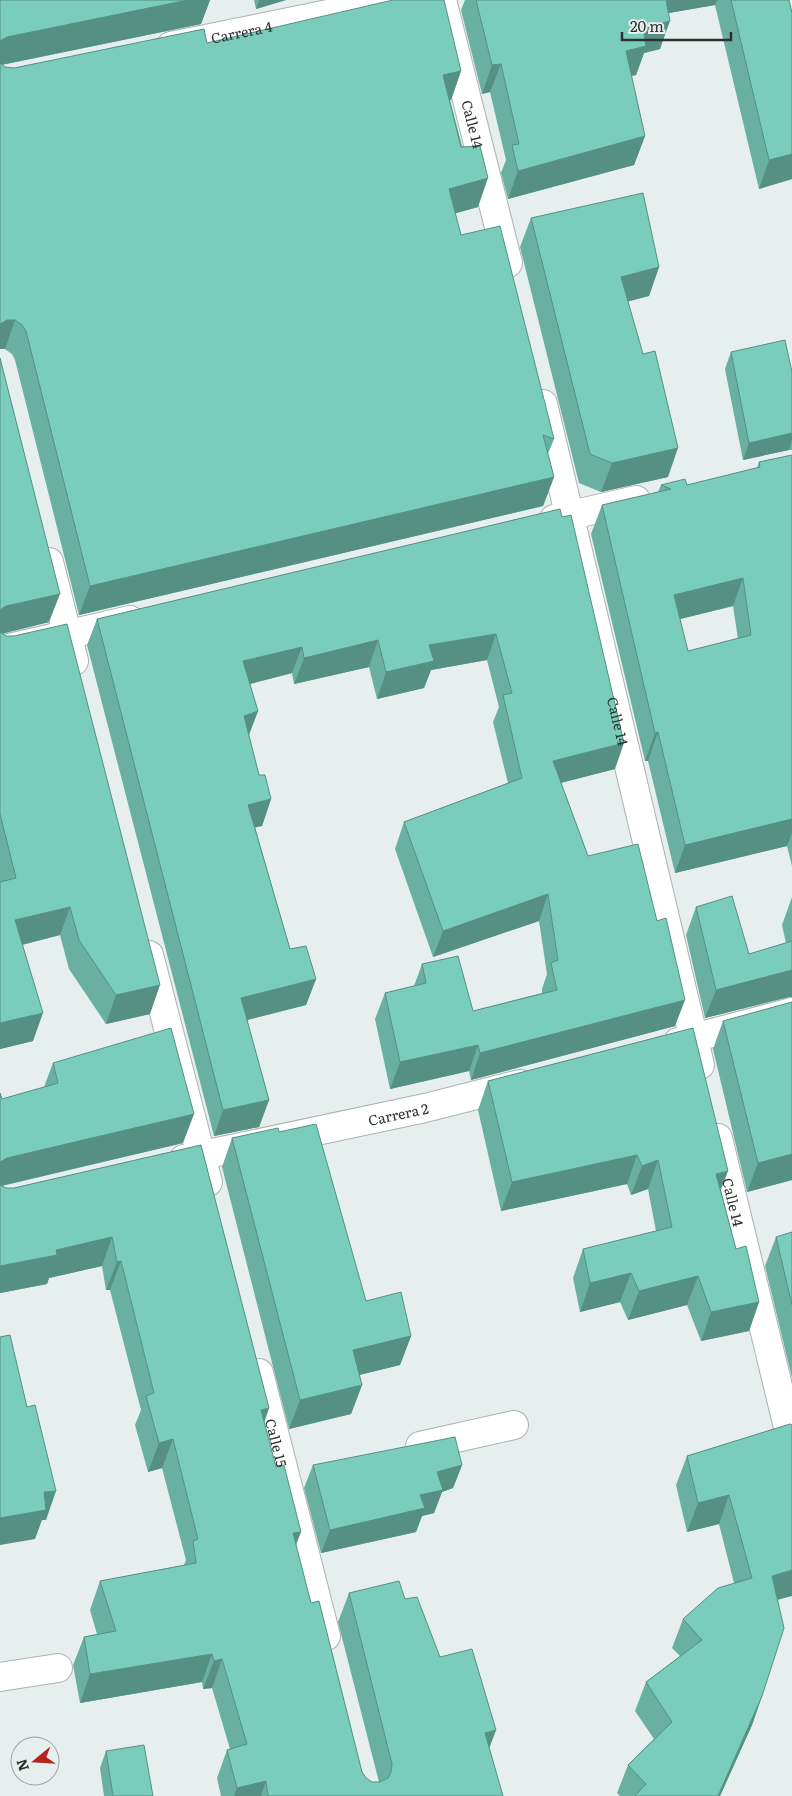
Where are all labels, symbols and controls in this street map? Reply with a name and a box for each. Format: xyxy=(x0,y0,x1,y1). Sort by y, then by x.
scale bar xyxy=(622,10,731,42)
text: 20 m xyxy=(630,14,664,37)
street label: Carrera 4 xyxy=(209,16,274,48)
street label: Calle 14 xyxy=(457,98,489,151)
street label: Calle 14 xyxy=(603,695,634,748)
street label: Carrera 2 xyxy=(366,1098,430,1130)
street label: Calle 14 xyxy=(718,1176,749,1229)
street label: Calle 15 xyxy=(261,1416,293,1469)
north arrow xyxy=(10,1736,60,1786)
text: N xyxy=(10,1756,33,1774)

